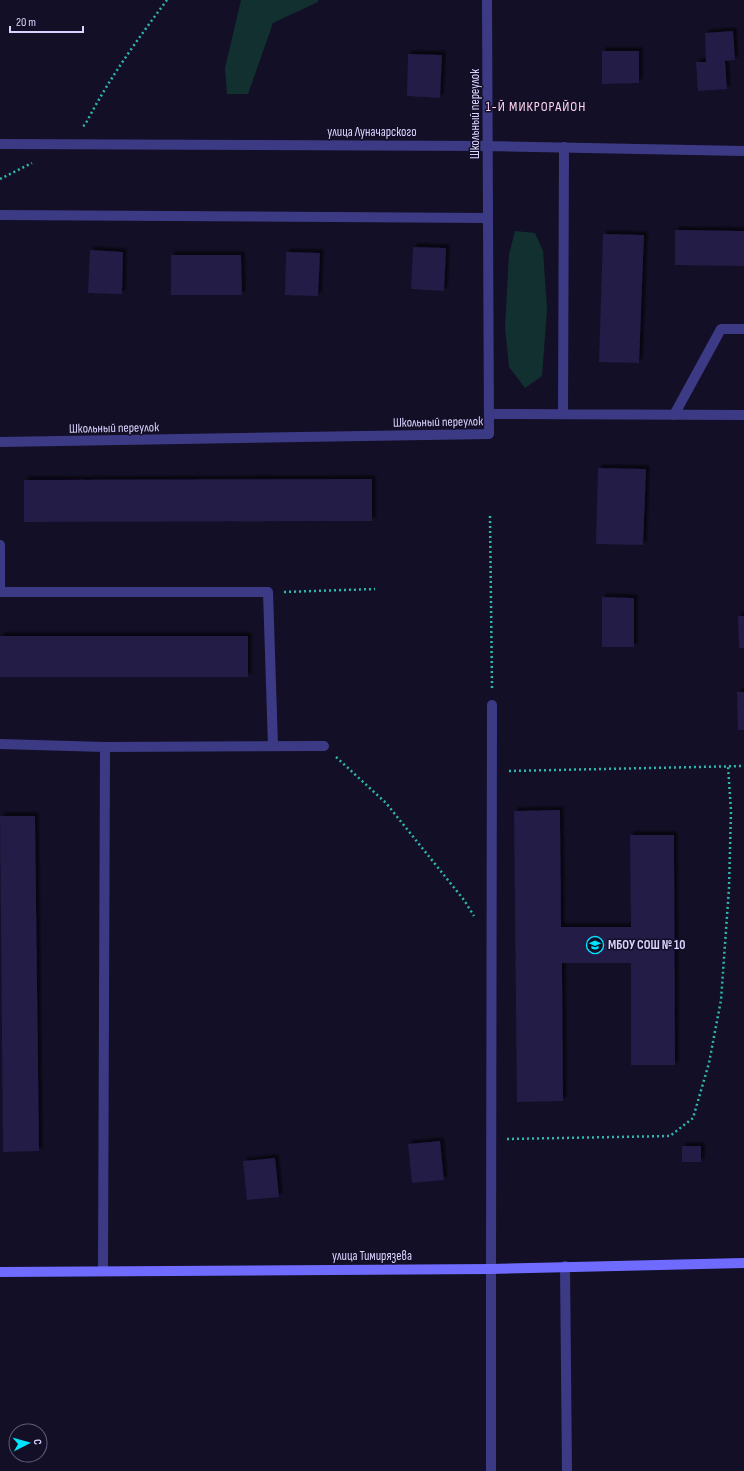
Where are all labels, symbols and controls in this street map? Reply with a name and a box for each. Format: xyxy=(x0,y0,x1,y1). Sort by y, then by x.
scale bar xyxy=(10,8,83,34)
text: 20 m xyxy=(16,15,36,30)
street label: Школьный переулок xyxy=(467,69,483,159)
district label: 1-Й МИКРОРАЙОН xyxy=(486,98,586,115)
street label: улица Луначарского xyxy=(327,124,417,140)
street label: Школьный переулок xyxy=(393,413,483,431)
street label: Школьный переулок xyxy=(69,419,159,437)
school or university icon: МБОУ СОШ № 10 xyxy=(585,935,605,955)
place label: МБОУ СОШ № 10 xyxy=(608,937,685,953)
street label: улица Тимирязева xyxy=(332,1248,412,1264)
north arrow xyxy=(8,1423,48,1463)
text: С xyxy=(31,1439,44,1446)

